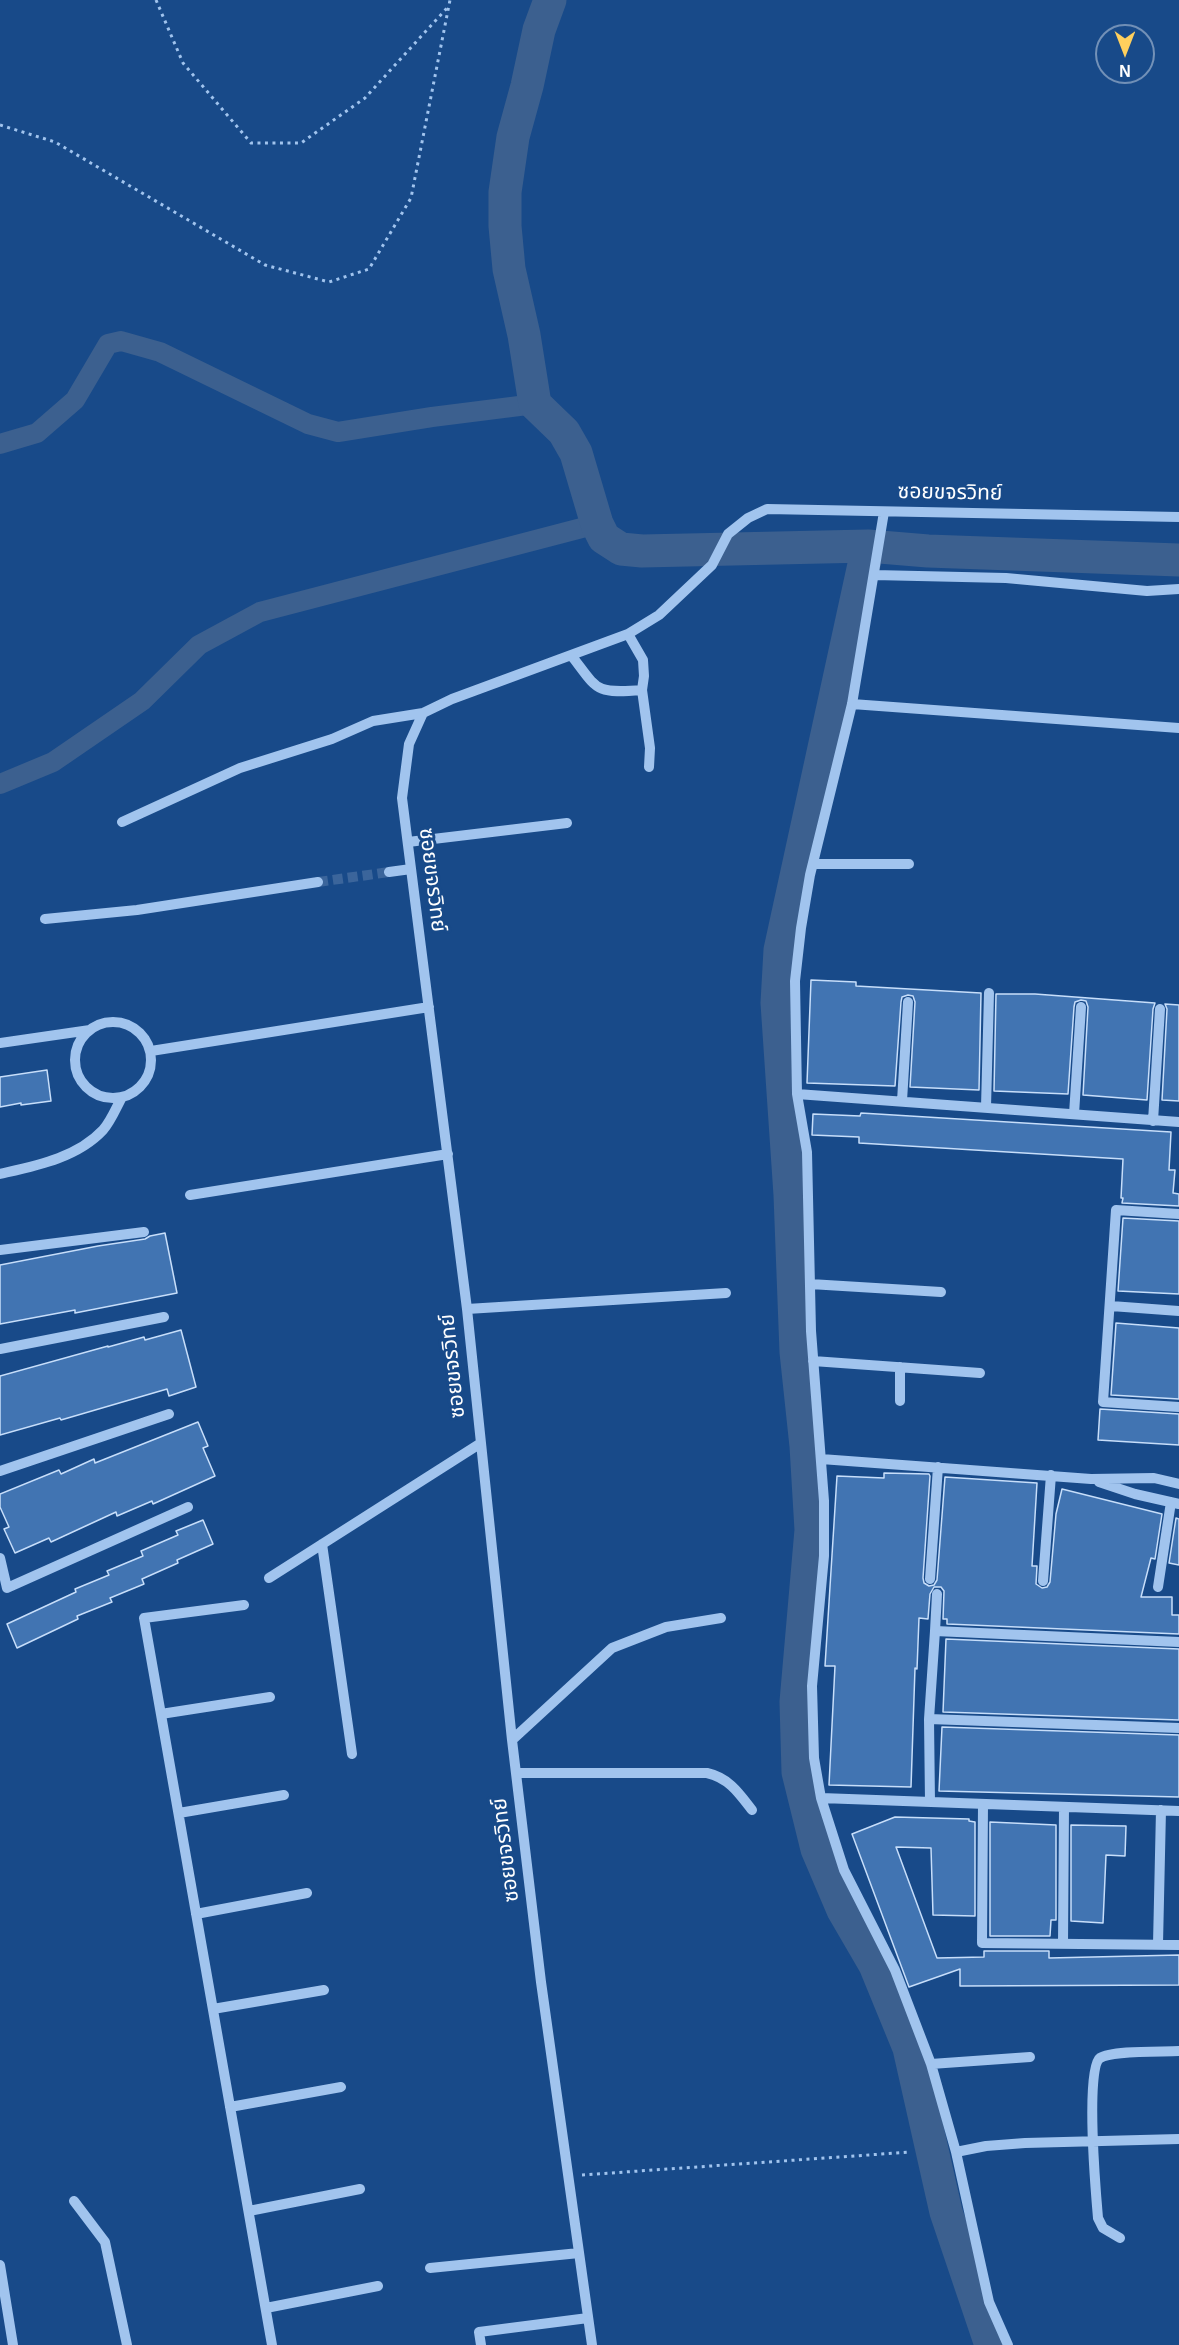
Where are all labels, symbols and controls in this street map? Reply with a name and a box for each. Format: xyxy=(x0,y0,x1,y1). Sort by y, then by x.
north arrow xyxy=(1095,24,1155,84)
text: N xyxy=(1119,62,1131,79)
street label: ซอยขจรวิทย์ xyxy=(897,479,1003,507)
street label: ซอยขจรวิทย์ xyxy=(413,827,451,933)
street label: ซอยขจรวิทย์ xyxy=(435,1313,471,1419)
street label: ซอยขจรวิทย์ xyxy=(487,1797,525,1903)

